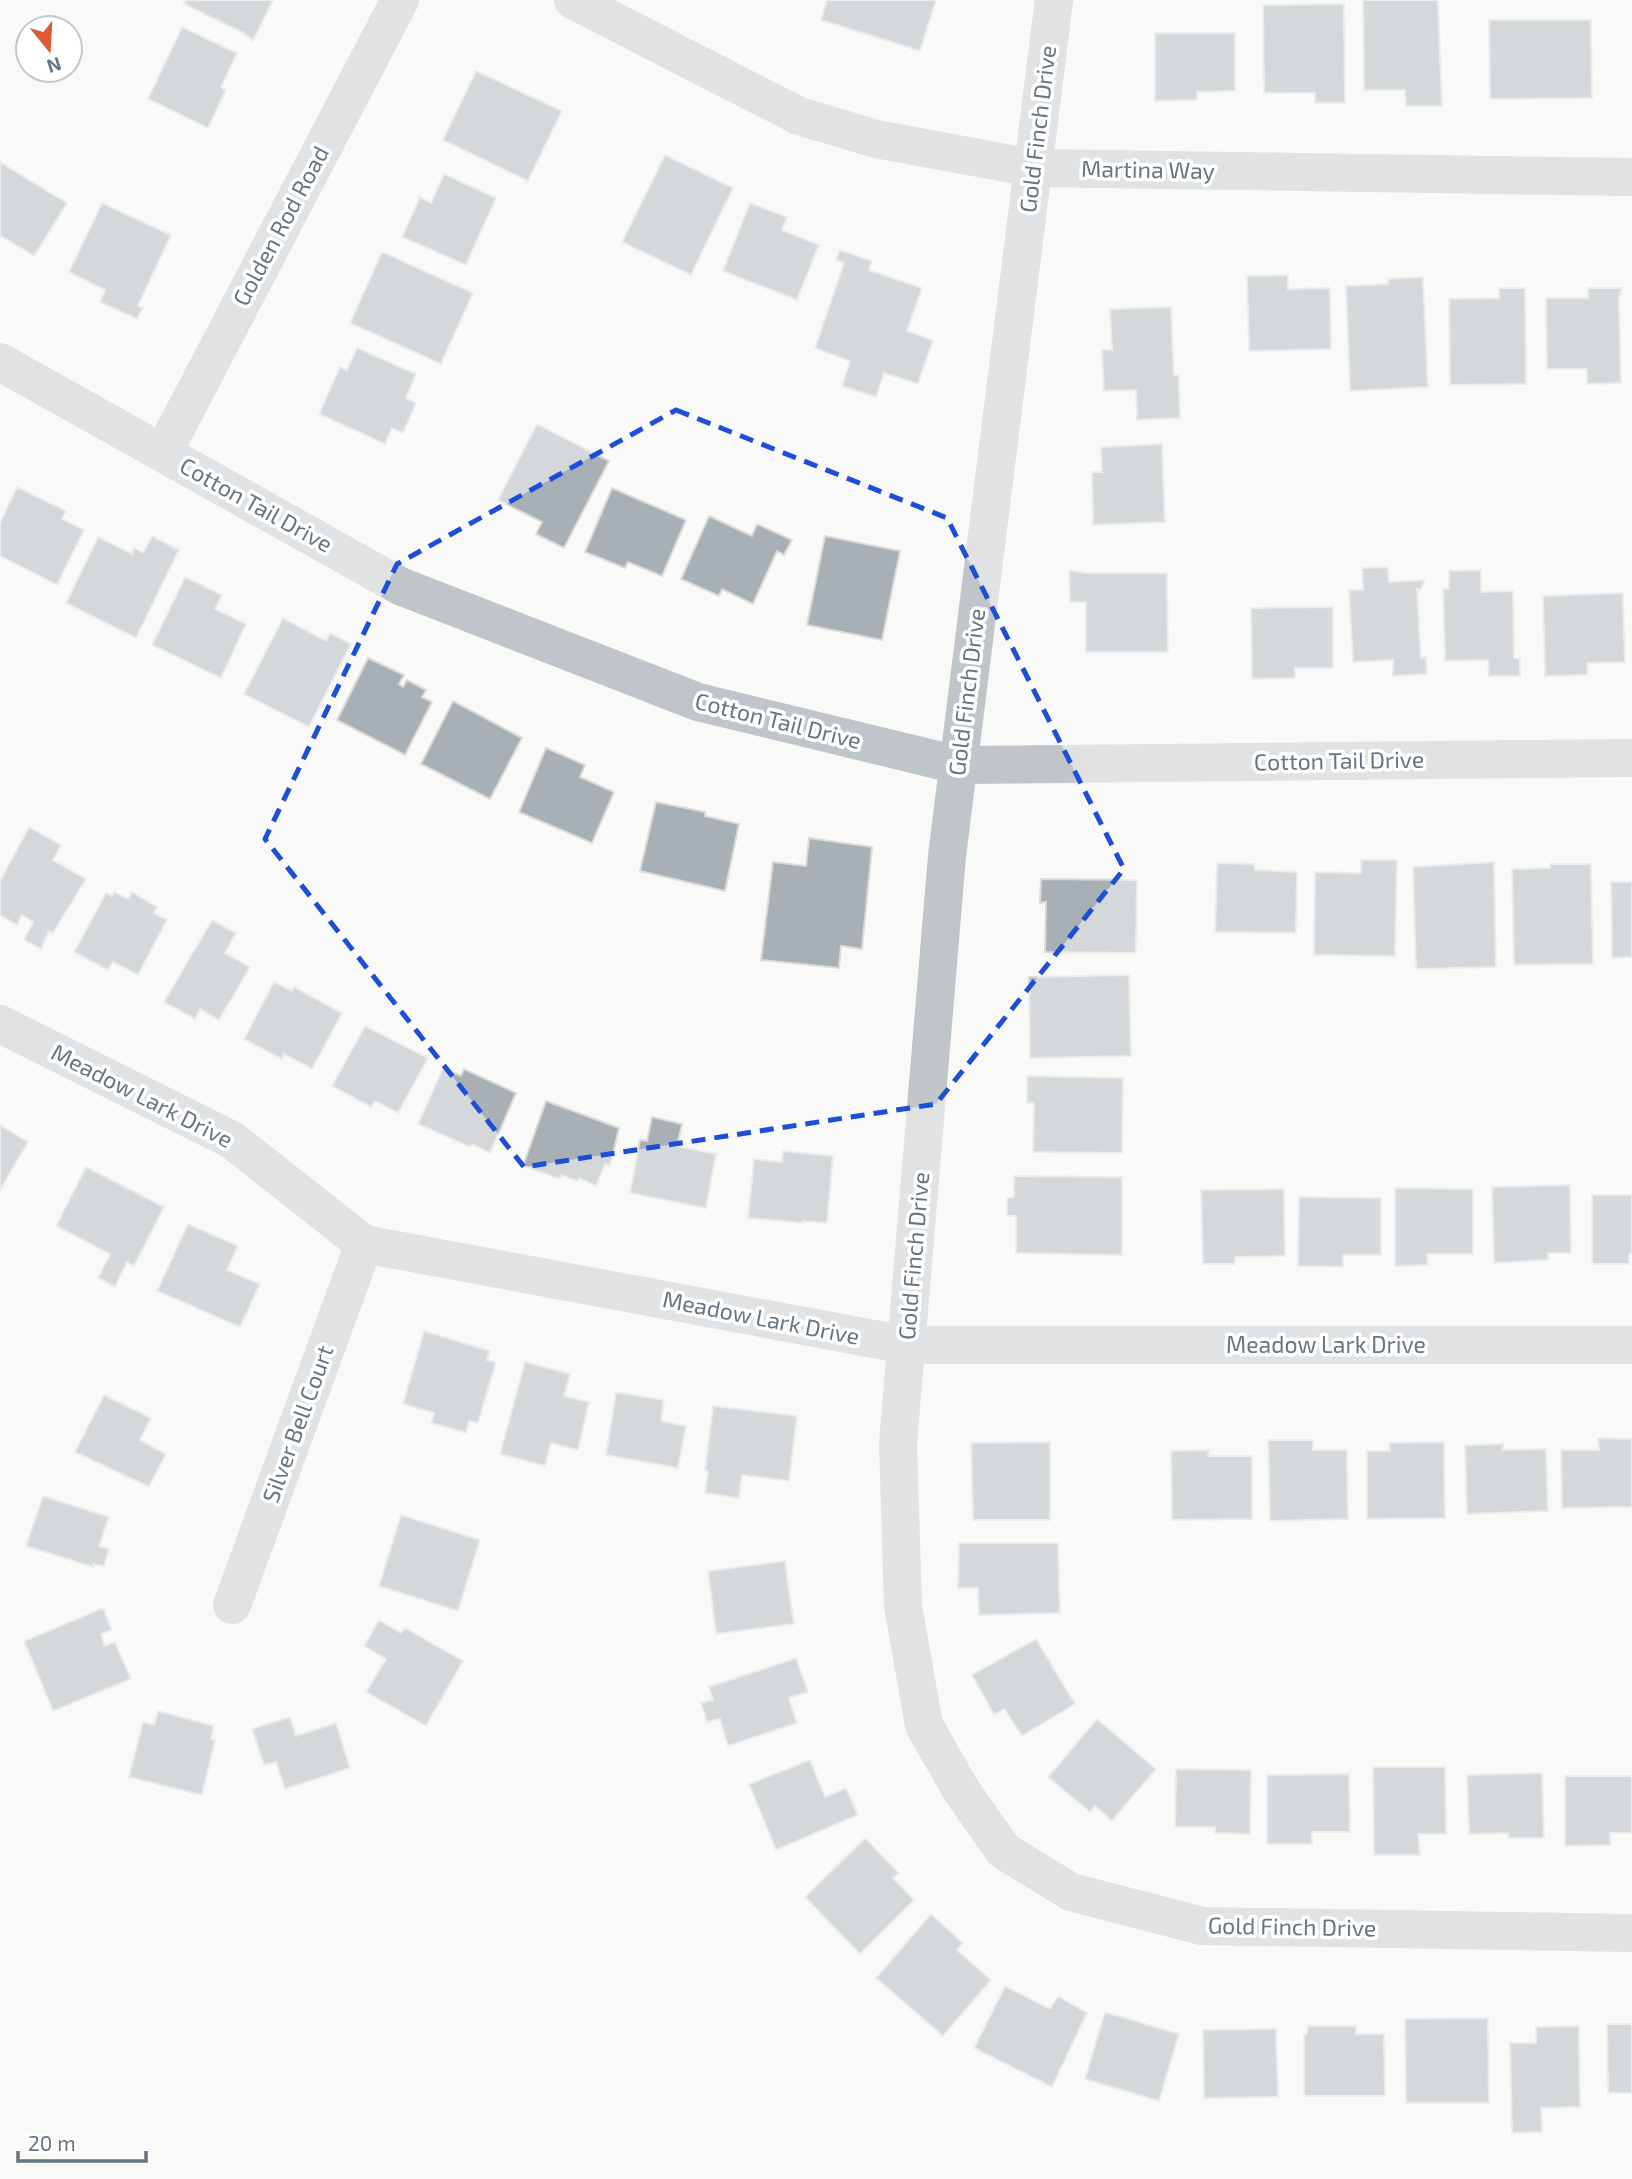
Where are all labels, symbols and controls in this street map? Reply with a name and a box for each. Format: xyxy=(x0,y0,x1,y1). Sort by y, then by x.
north arrow xyxy=(14,14,84,84)
street label: Gold Finch Drive xyxy=(1013,44,1061,214)
text: N xyxy=(44,53,64,79)
street label: Golden Rod Road xyxy=(226,141,334,310)
street label: Martina Way xyxy=(1081,154,1215,184)
street label: Cotton Tail Drive xyxy=(175,451,338,558)
street label: Gold Finch Drive xyxy=(942,607,990,777)
street label: Cotton Tail Drive xyxy=(692,686,864,754)
street label: Cotton Tail Drive xyxy=(1254,745,1424,775)
street label: Meadow Lark Drive xyxy=(47,1037,238,1153)
street label: Gold Finch Drive xyxy=(892,1171,934,1341)
street label: Meadow Lark Drive xyxy=(660,1284,862,1350)
street label: Meadow Lark Drive xyxy=(1226,1330,1426,1358)
street label: Silver Bell Court xyxy=(256,1341,339,1506)
street label: Gold Finch Drive xyxy=(1208,1911,1376,1941)
scale bar xyxy=(18,2120,145,2164)
text: 20 m xyxy=(28,2130,76,2155)

